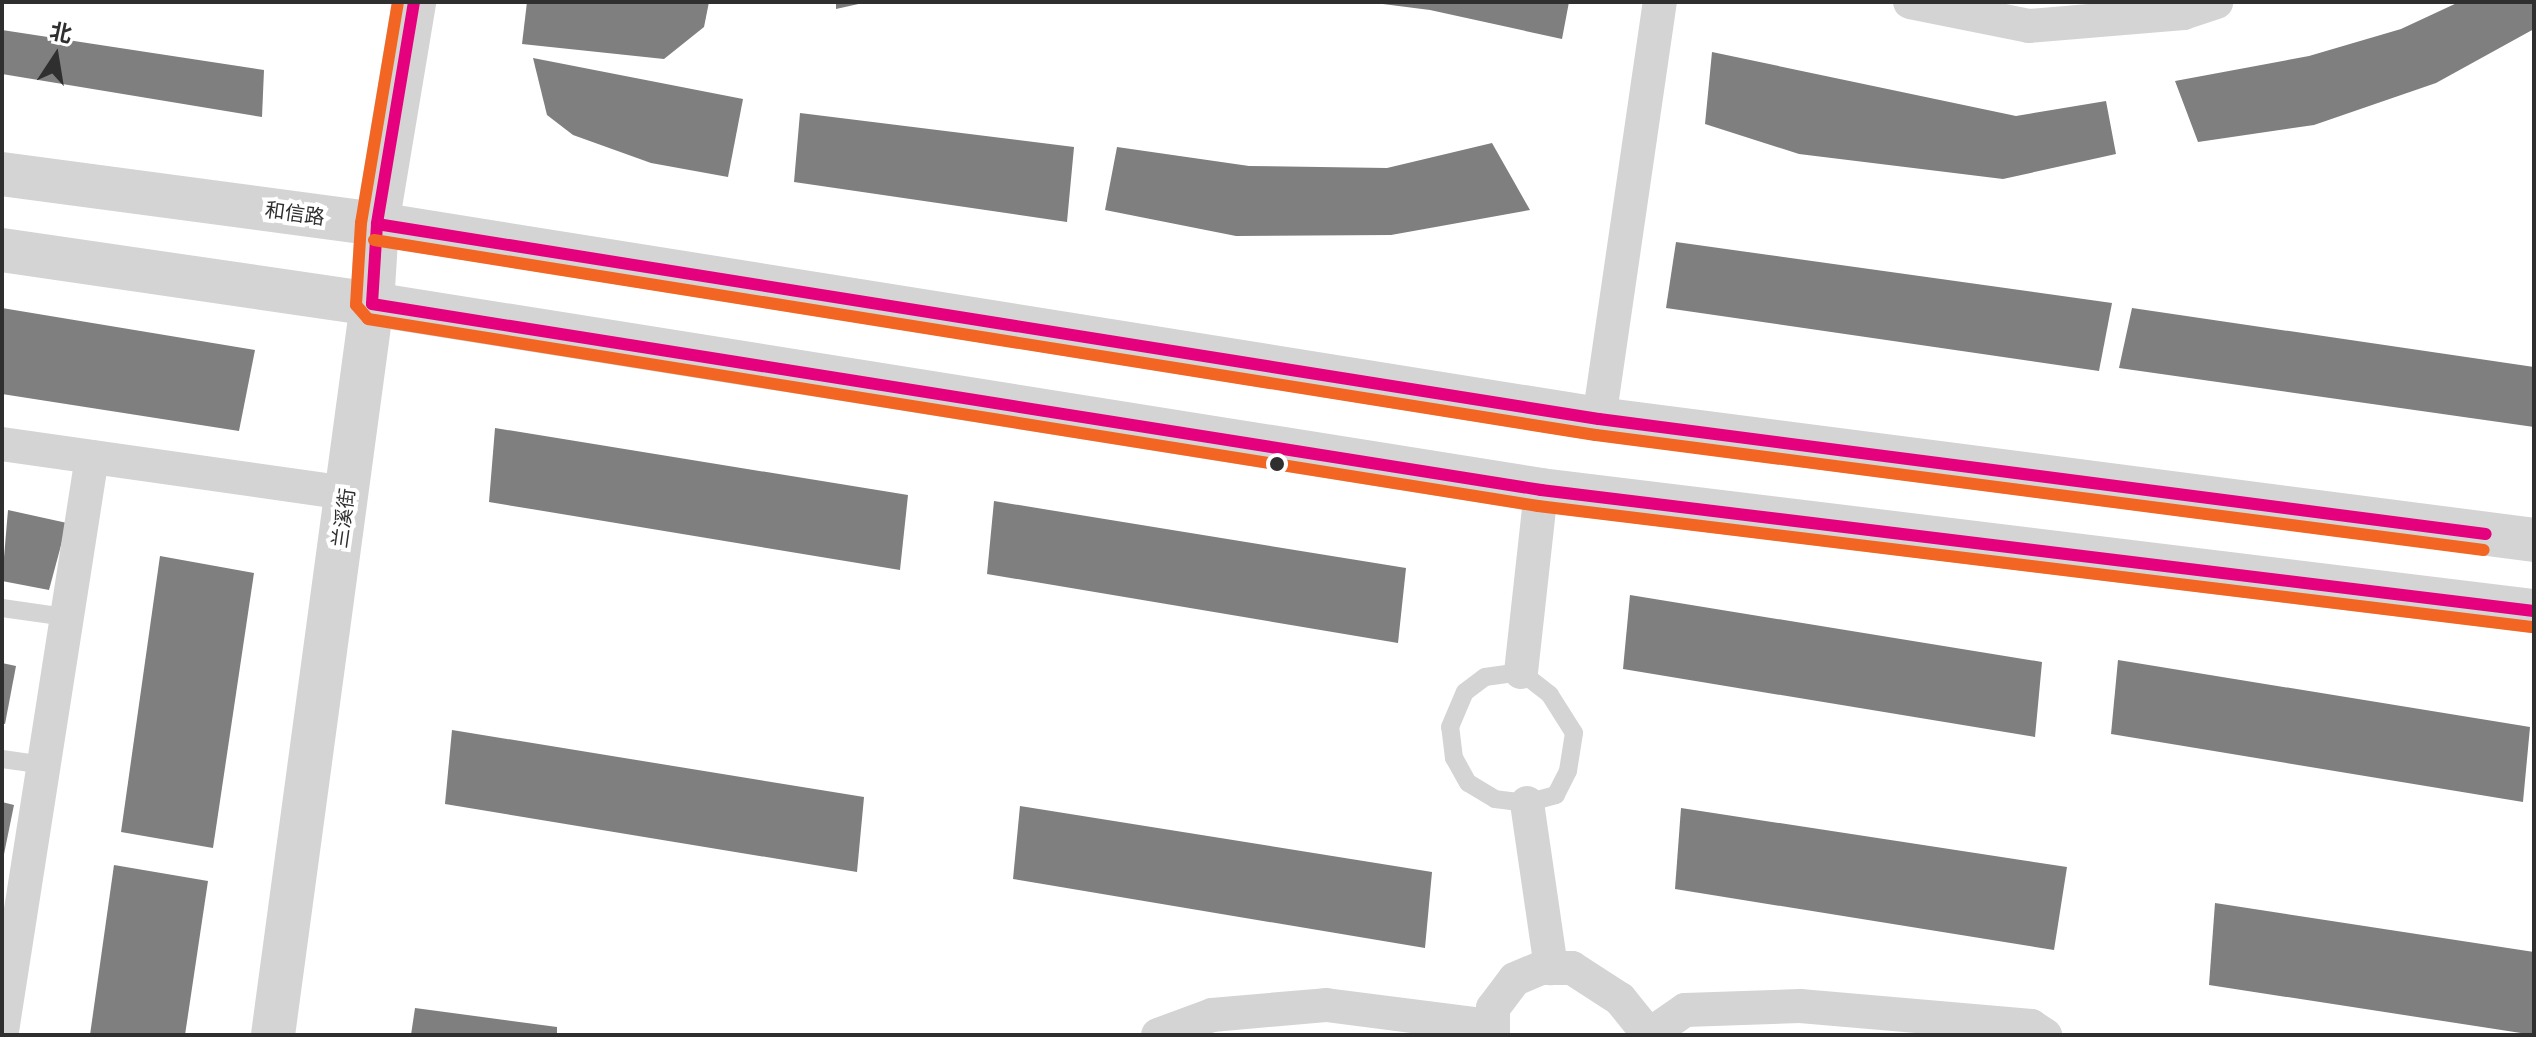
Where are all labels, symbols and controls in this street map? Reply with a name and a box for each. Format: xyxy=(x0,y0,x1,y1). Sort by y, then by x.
north arrow xyxy=(16,16,96,96)
text: 北 xyxy=(47,17,75,49)
street label: 和信路 xyxy=(264,197,326,229)
unlabelled marker xyxy=(1269,456,1285,472)
street label: 兰溪街 xyxy=(327,487,359,549)

